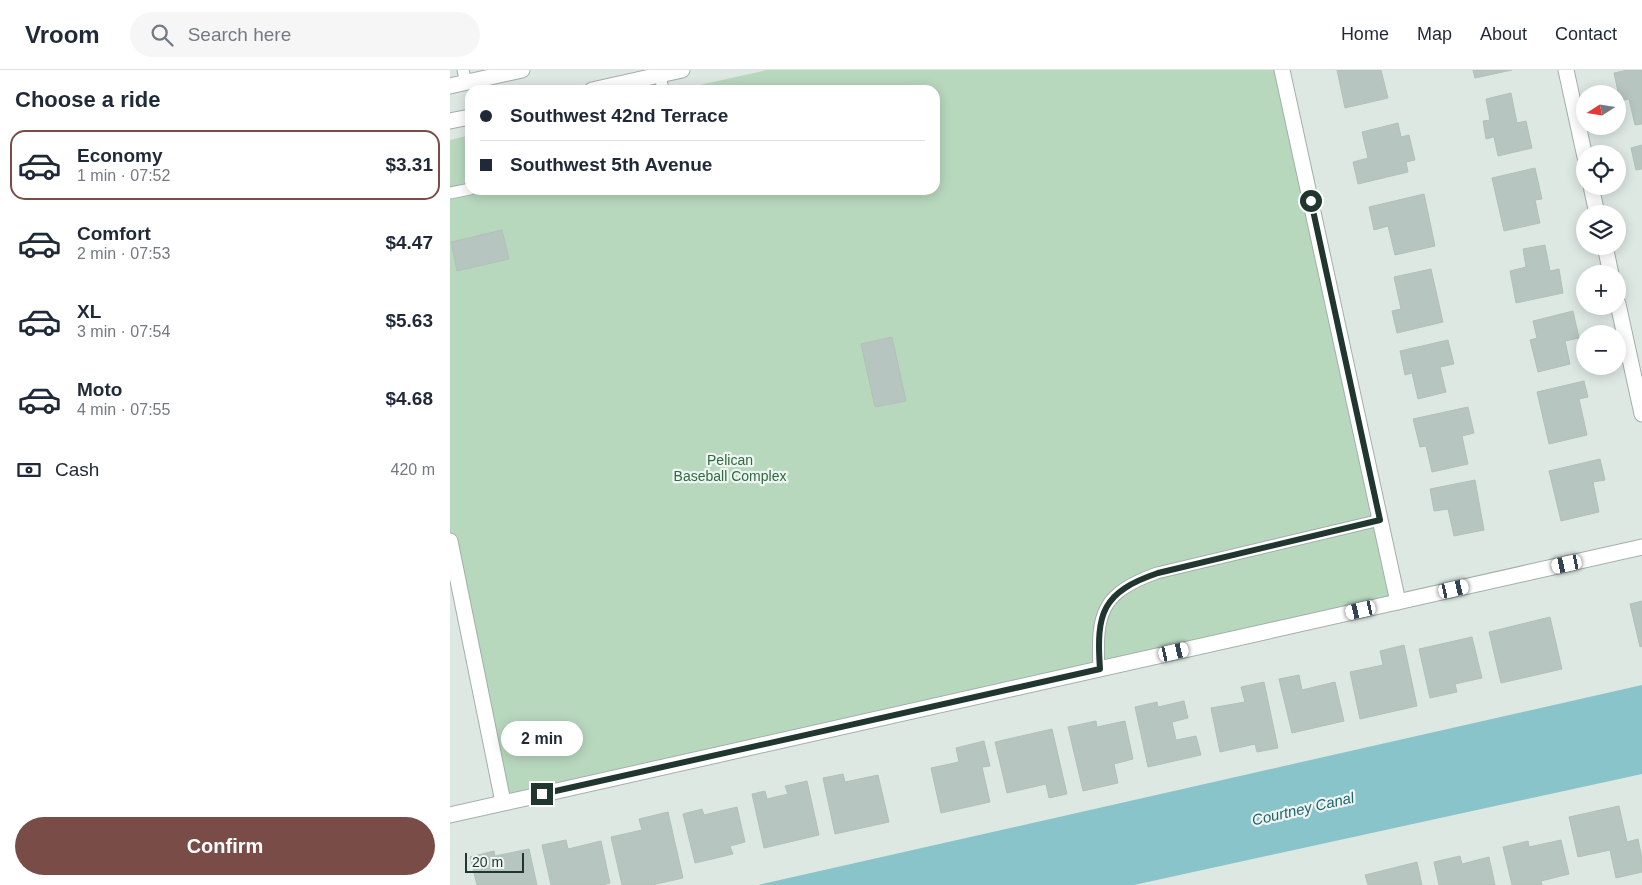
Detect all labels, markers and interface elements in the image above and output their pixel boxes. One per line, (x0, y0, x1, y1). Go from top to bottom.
search box (130, 12, 480, 57)
text: Vroom (25, 21, 100, 48)
icon: search (148, 21, 176, 49)
text: Search here (188, 24, 291, 45)
text: Home (1341, 24, 1389, 44)
text: Map (1417, 24, 1452, 44)
text: About (1480, 24, 1527, 44)
text: Contact (1555, 24, 1617, 44)
north arrow (1576, 85, 1626, 135)
map controls (1576, 85, 1626, 375)
text: Choose a ride (15, 87, 160, 112)
text: Southwest 42nd Terrace (510, 105, 728, 126)
icon: car (17, 143, 62, 188)
text: Economy (77, 145, 163, 166)
button: locate (1576, 145, 1626, 195)
text: $3.31 (385, 154, 433, 175)
text: Southwest 5th Avenue (510, 154, 712, 175)
text: 1 min · 07:52 (77, 167, 170, 184)
route start (1300, 190, 1322, 212)
button: layers (1576, 205, 1626, 255)
icon: car (17, 221, 62, 266)
text: Comfort (77, 223, 151, 244)
text: $4.47 (385, 232, 433, 253)
text: 2 min · 07:53 (77, 245, 170, 262)
button: + (1576, 265, 1626, 315)
icon: car (17, 299, 62, 344)
text: XL (77, 301, 101, 322)
text: $5.63 (385, 310, 433, 331)
text: 3 min · 07:54 (77, 323, 170, 340)
button: − (1576, 325, 1626, 375)
icon: car (17, 377, 62, 422)
text: Moto (77, 379, 122, 400)
text: $4.68 (385, 388, 433, 409)
text: 4 min · 07:55 (77, 401, 170, 418)
park label: Pelican Baseball Complex (674, 452, 786, 484)
icon: cash (15, 456, 43, 484)
text: Cash (55, 459, 99, 480)
text: 420 m (391, 461, 435, 478)
car (1550, 554, 1583, 574)
car (1437, 578, 1470, 600)
car (1344, 599, 1377, 621)
car (1157, 641, 1190, 663)
callout: 2 min (501, 722, 583, 756)
text: 2 min (521, 730, 563, 747)
route end (531, 783, 553, 805)
water label: Courtney Canal (1250, 788, 1356, 829)
button: Confirm (15, 817, 435, 875)
scale bar (465, 850, 524, 873)
text: 20 m (472, 854, 503, 870)

